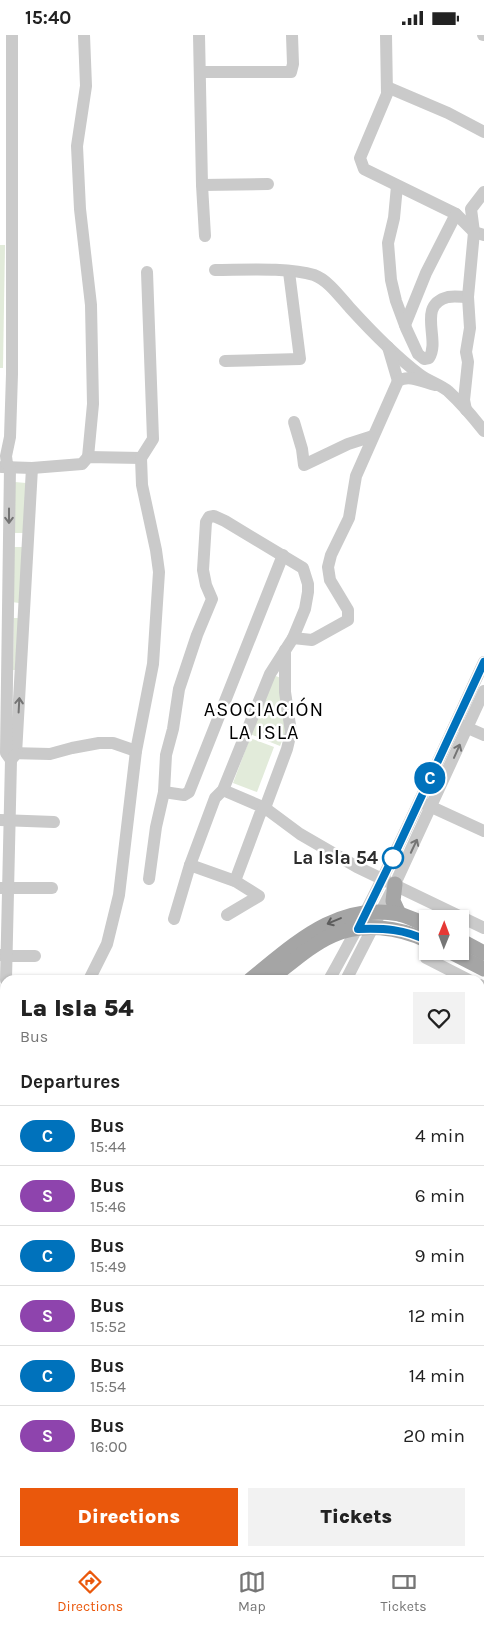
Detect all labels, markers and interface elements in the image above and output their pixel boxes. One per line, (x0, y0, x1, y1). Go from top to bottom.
text: 15:40 (25, 7, 71, 29)
one-way arrow (4, 508, 14, 524)
one-way arrow (14, 697, 24, 714)
district label: ASOCIACIÓN LA ISLA (204, 697, 324, 744)
one-way arrow (452, 744, 462, 759)
line badge: C (414, 762, 446, 794)
text: C (424, 767, 436, 789)
one-way arrow (409, 838, 419, 853)
place label: La Isla 54 (293, 847, 379, 869)
marker: La Isla 54 (382, 847, 404, 869)
north arrow (419, 910, 469, 960)
map controls (419, 910, 469, 960)
one-way arrow (327, 917, 342, 927)
button: heart (413, 992, 465, 1044)
text: La Isla 54 (20, 994, 133, 1022)
text: Bus (20, 1027, 48, 1046)
text: Departures (20, 1071, 120, 1093)
text: Bus (90, 1115, 124, 1137)
text: C (42, 1125, 53, 1147)
text: 4 min (415, 1125, 465, 1147)
text: 15:44 (90, 1137, 126, 1156)
text: Bus (90, 1175, 124, 1197)
text: S (42, 1185, 53, 1207)
text: 6 min (415, 1185, 465, 1207)
text: 15:46 (90, 1197, 126, 1216)
text: Bus (90, 1235, 124, 1257)
text: C (42, 1245, 53, 1267)
text: 9 min (415, 1245, 465, 1267)
text: 15:49 (90, 1257, 126, 1276)
text: Bus (90, 1295, 124, 1317)
text: S (42, 1305, 53, 1327)
text: 12 min (408, 1305, 465, 1327)
text: 15:52 (90, 1317, 126, 1336)
text: Bus (90, 1355, 124, 1377)
text: C (42, 1365, 53, 1387)
text: 14 min (409, 1365, 465, 1387)
text: 15:54 (90, 1377, 126, 1396)
text: Bus (90, 1415, 124, 1437)
text: S (42, 1425, 53, 1447)
text: 20 min (403, 1425, 465, 1447)
text: 16:00 (90, 1437, 127, 1456)
button: Directions (20, 1488, 238, 1546)
button: Tickets (248, 1488, 465, 1546)
tab: Directions (57, 1568, 123, 1615)
tab: Map (238, 1568, 266, 1615)
tab: Tickets (381, 1568, 427, 1615)

